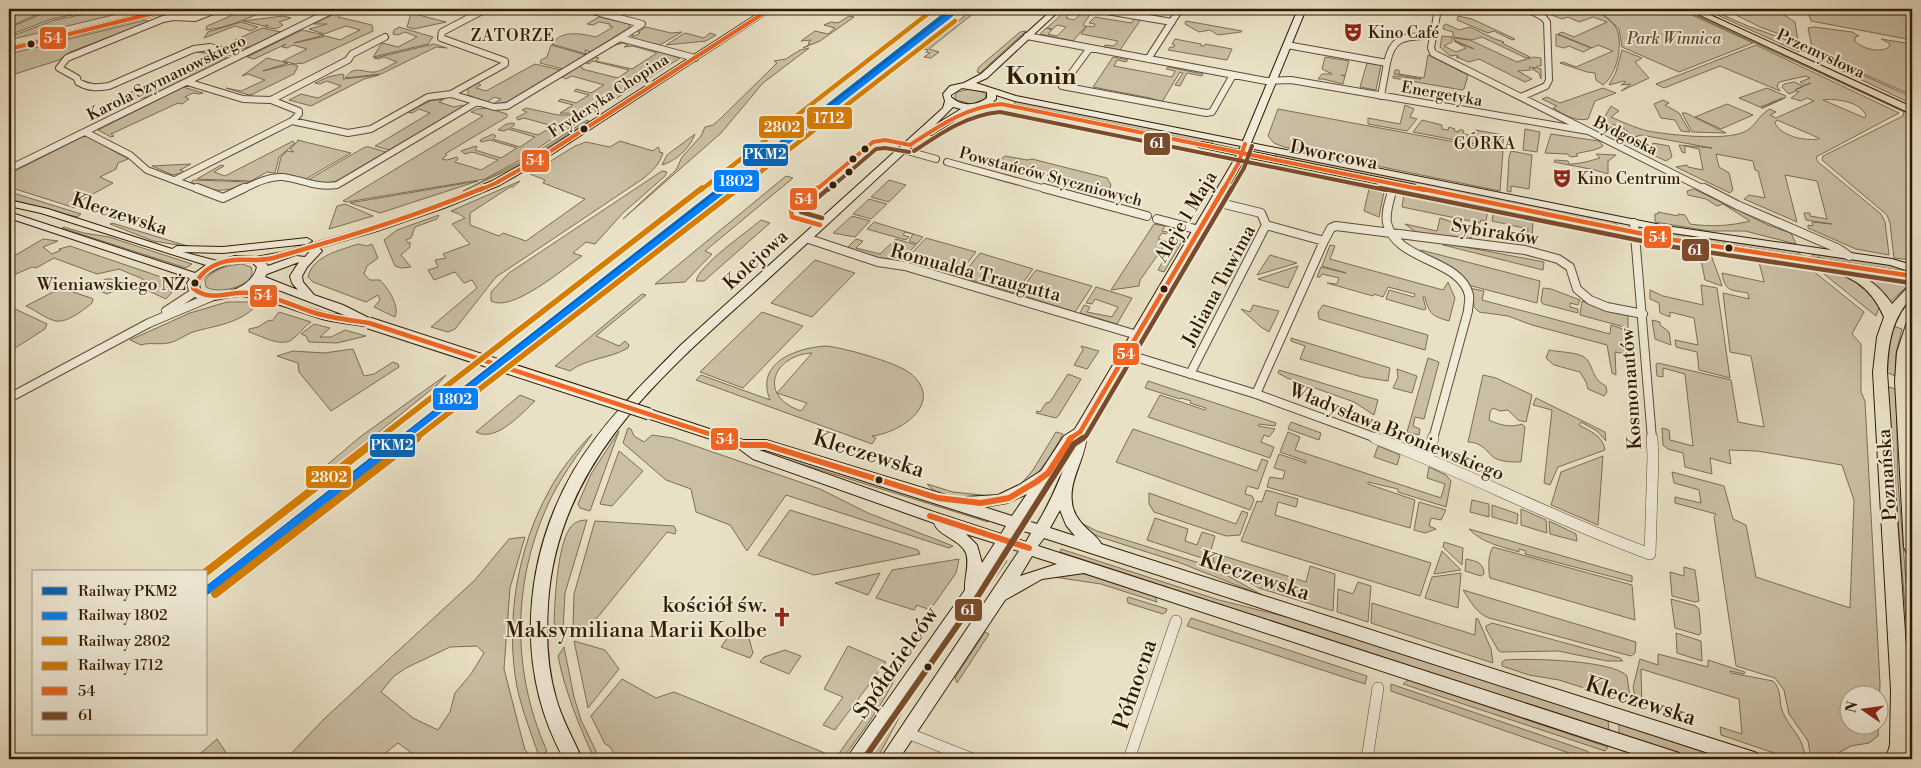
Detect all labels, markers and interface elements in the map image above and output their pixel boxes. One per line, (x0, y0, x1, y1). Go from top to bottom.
theatre icon: Kino Café (1342, 21, 1364, 43)
place label: Kino Café (1368, 23, 1439, 43)
street label: Przemysłowa (1773, 25, 1869, 83)
line badge: 54 (39, 26, 67, 50)
district label: ZATORZE (471, 26, 555, 46)
park label: Park Winnica (1626, 29, 1721, 49)
text: 54 (44, 30, 62, 48)
street label: Karola Szymanowskiego (84, 31, 249, 125)
unlabelled marker (26, 39, 36, 49)
street label: Fryderyka Chopina (545, 49, 673, 142)
district label: Konin (1006, 62, 1076, 92)
street label: Energetyka (1400, 77, 1485, 111)
line badge: 1712 (806, 106, 853, 130)
text: 1712 (814, 110, 844, 128)
street label: Bydgoska (1589, 111, 1662, 160)
line badge: 2802 (758, 115, 805, 139)
text: 2802 (764, 119, 800, 137)
unlabelled marker (579, 124, 589, 134)
line badge: 61 (1143, 132, 1171, 156)
district label: GÓRKA (1454, 132, 1516, 154)
text: 61 (1149, 135, 1165, 153)
street label: Dworcowa (1288, 135, 1380, 175)
line badge: PKM2 (742, 143, 789, 167)
street label: Powstańców Styczniowych (957, 143, 1145, 211)
unlabelled marker (860, 144, 870, 154)
text: PKM2 (744, 146, 787, 164)
line badge: 54 (521, 149, 550, 173)
text: 54 (526, 152, 544, 170)
unlabelled marker (848, 154, 858, 164)
street label: Aleje 1 Maja (1149, 166, 1223, 267)
unlabelled marker (844, 167, 854, 177)
theatre icon: Kino Centrum (1551, 167, 1573, 189)
line badge: 1802 (713, 169, 760, 193)
place label: Kino Centrum (1577, 169, 1681, 189)
text: 1802 (719, 173, 753, 191)
unlabelled marker (828, 180, 838, 190)
street label: Kleczewska (69, 187, 171, 241)
line badge: 54 (789, 187, 818, 211)
text: 54 (795, 191, 813, 209)
street label: Sybiraków (1450, 213, 1541, 251)
street label: Juliana Tuwima (1176, 221, 1261, 351)
street label: Kolejowa (718, 224, 793, 295)
line badge: 54 (1643, 225, 1672, 249)
text: 54 (1649, 229, 1667, 247)
line badge: 61 (1681, 238, 1710, 262)
street label: Romualda Traugutta (888, 239, 1064, 307)
text: 61 (1687, 242, 1703, 260)
unlabelled marker (1724, 243, 1734, 253)
place label: Wieniawskiego NŻ (36, 273, 186, 296)
marker: Wieniawskiego NŻ (190, 278, 200, 288)
line badge: 54 (249, 284, 278, 308)
unlabelled marker (1159, 284, 1169, 294)
text: 54 (254, 287, 272, 305)
street label: Kosmonautów (1615, 326, 1647, 450)
line badge: 54 (1112, 342, 1140, 366)
text: 54 (1117, 346, 1135, 364)
street label: Władysława Broniewskiego (1285, 377, 1508, 486)
line badge: 1802 (432, 387, 479, 411)
text: 1802 (438, 391, 472, 409)
street label: Kleczewska (810, 425, 928, 484)
line badge: 54 (710, 427, 739, 451)
street label: Poznańska (1872, 428, 1902, 522)
text: 54 (716, 431, 734, 449)
line badge: PKM2 (369, 433, 416, 458)
text: PKM2 (371, 437, 414, 455)
line badge: 2802 (305, 465, 352, 489)
text: 2802 (311, 469, 347, 487)
unlabelled marker (874, 475, 884, 485)
street label: Kleczewska (1196, 546, 1314, 607)
legend (32, 570, 208, 736)
text: Railway PKM2 (78, 582, 177, 601)
place label: kościół św. Maksymiliana Marii Kolbe (505, 592, 767, 644)
line badge: 61 (954, 598, 983, 622)
street label: Spółdzielców (848, 601, 945, 724)
text: 61 (960, 602, 976, 620)
text: Railway 1802 (78, 606, 168, 625)
church icon: kościół św. Maksymiliana Marii Kolbe (771, 606, 793, 628)
text: Railway 2802 (78, 632, 170, 651)
street label: Północna (1107, 635, 1164, 733)
text: Railway 1712 (78, 656, 163, 675)
unlabelled marker (923, 662, 933, 672)
street label: Kleczewska (1582, 671, 1700, 732)
text: 54 (78, 682, 96, 701)
north arrow (1838, 686, 1888, 736)
text: N (1842, 700, 1862, 715)
text: 61 (78, 706, 94, 725)

